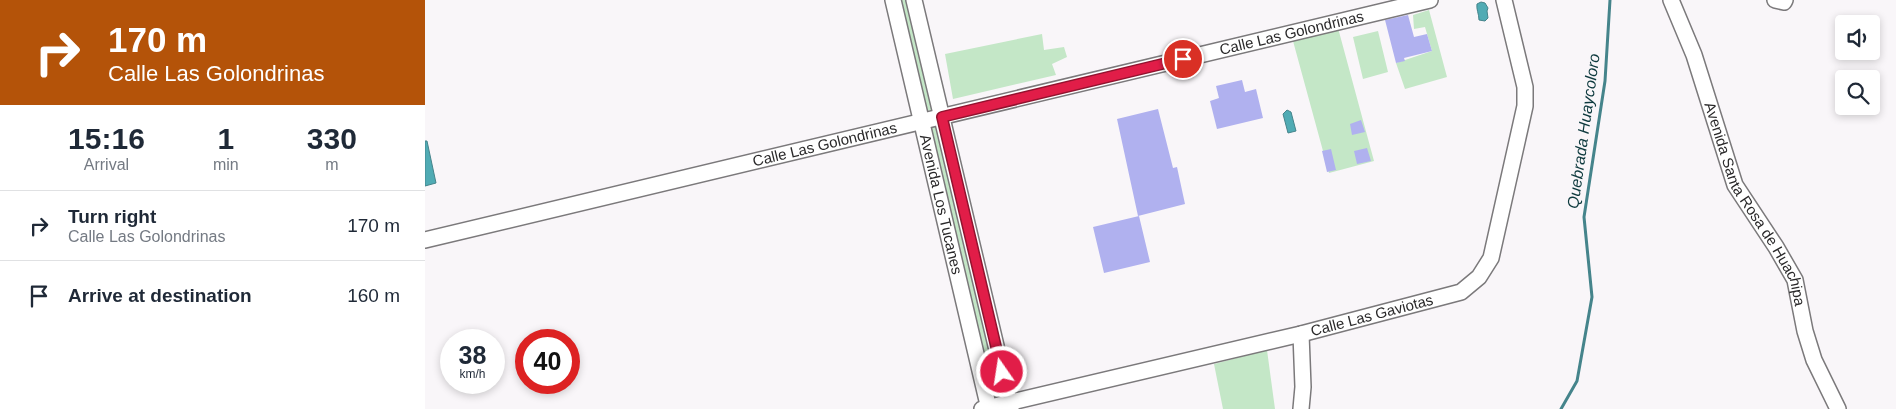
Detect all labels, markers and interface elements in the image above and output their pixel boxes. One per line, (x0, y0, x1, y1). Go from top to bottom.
street label: Calle Las Golondrinas (1218, 7, 1365, 58)
map controls (1835, 15, 1880, 115)
button: sound (1835, 15, 1880, 60)
icon: right (25, 20, 90, 85)
text: 170 m (108, 20, 207, 59)
pin (1162, 38, 1204, 80)
icon: arrive (1169, 45, 1197, 73)
water label: Quebrada Huaycoloro (1564, 52, 1603, 210)
text: Calle Las Golondrinas (108, 61, 324, 86)
button: search (1835, 70, 1880, 115)
street label: Avenida Santa Rosa de Huachipa (1701, 100, 1809, 308)
street label: Calle Las Golondrinas (751, 119, 898, 169)
text: 15:16 (68, 122, 145, 155)
text: 1 (217, 122, 234, 155)
text: 330 (307, 122, 357, 155)
street label: Avenida Los Tucanes (917, 133, 966, 276)
text: Arrival (84, 156, 129, 173)
text: min (213, 156, 239, 173)
text: m (325, 156, 338, 173)
text: Turn right (68, 206, 156, 227)
icon: right (25, 212, 53, 240)
text: 170 m (347, 215, 400, 236)
text: Calle Las Golondrinas (68, 228, 225, 245)
icon: arrive (25, 282, 53, 310)
text: Arrive at destination (68, 285, 252, 306)
text: 160 m (347, 285, 400, 306)
street label: Calle Las Gaviotas (1309, 291, 1435, 339)
speed limit sign: 40 (515, 329, 580, 394)
text: 38 (459, 341, 486, 369)
position arrow (975, 345, 1027, 397)
text: km/h (459, 367, 486, 381)

